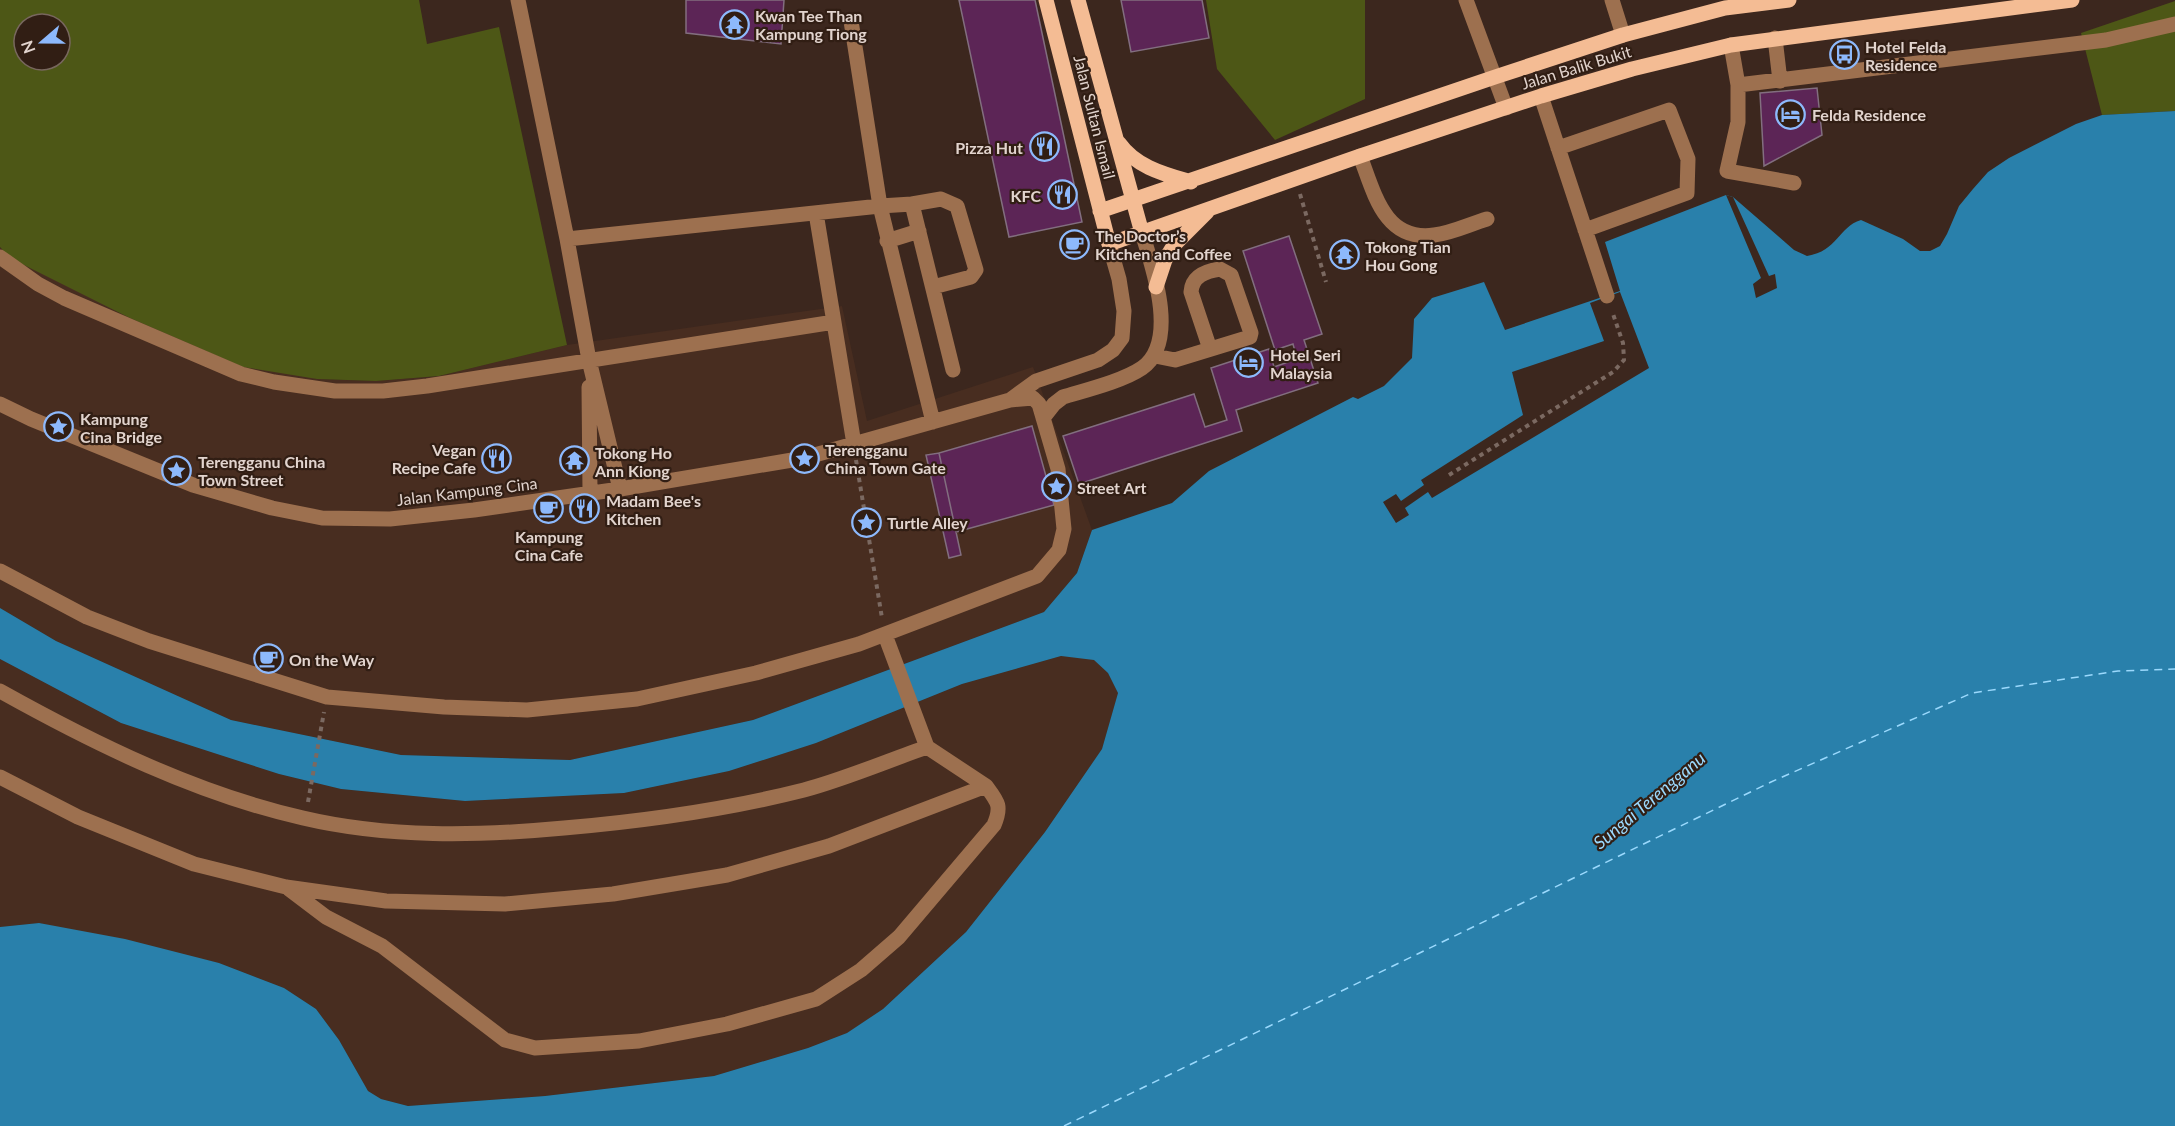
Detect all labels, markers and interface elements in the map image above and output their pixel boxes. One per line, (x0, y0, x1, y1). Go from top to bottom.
place label: Kwan Tee Than Kampung Tiong (755, 6, 867, 43)
temple icon: Kwan Tee Than Kampung Tiong (718, 8, 750, 40)
north arrow (12, 12, 72, 72)
place label: Hotel Felda Residence (1865, 37, 1946, 74)
text: N (16, 38, 38, 56)
bus stop icon: Hotel Felda Residence (1828, 39, 1860, 71)
street label: Jalan Balik Bukit (1519, 41, 1634, 93)
street label: Jalan Sultan Ismail (1070, 53, 1120, 181)
hotel icon: Felda Residence (1775, 98, 1807, 130)
place label: Felda Residence (1812, 105, 1927, 124)
restaurant icon: Pizza Hut (1028, 131, 1060, 163)
place label: Pizza Hut (955, 138, 1023, 157)
restaurant icon: KFC (1046, 179, 1078, 211)
place label: KFC (1010, 186, 1041, 205)
place label: The Doctor’s Kitchen and Coffee (1095, 226, 1232, 263)
cafe icon: The Doctor’s Kitchen and Coffee (1058, 228, 1090, 260)
place label: Tokong Tian Hou Gong (1365, 237, 1451, 274)
temple icon: Tokong Tian Hou Gong (1328, 239, 1360, 271)
place label: Hotel Seri Malaysia (1270, 345, 1341, 382)
hotel icon: Hotel Seri Malaysia (1233, 347, 1265, 379)
place label: Kampung Cina Bridge (80, 409, 162, 446)
place icon: Kampung Cina Bridge (43, 411, 75, 443)
place label: Vegan Recipe Cafe (392, 440, 476, 477)
place label: Terengganu China Town Gate (825, 440, 946, 477)
restaurant icon: Vegan Recipe Cafe (481, 442, 513, 474)
place icon: Terengganu China Town Gate (788, 442, 820, 474)
place label: Tokong Ho Ann Kiong (594, 443, 672, 480)
temple icon: Tokong Ho Ann Kiong (558, 445, 590, 477)
place label: Terengganu China Town Street (198, 452, 325, 489)
place icon: Terengganu China Town Street (161, 454, 193, 486)
place icon: Street Art (1040, 471, 1072, 503)
street label: Jalan Kampung Cina (396, 473, 538, 509)
place label: Street Art (1077, 478, 1146, 497)
place label: Madam Bee's Kitchen (606, 491, 701, 528)
cafe icon: Kampung Cina Cafe (533, 492, 565, 524)
restaurant icon: Madam Bee's Kitchen (569, 493, 601, 525)
place icon: Turtle Alley (850, 506, 882, 538)
place label: Turtle Alley (887, 513, 968, 532)
place label: Kampung Cina Cafe (515, 527, 584, 564)
cafe icon: On the Way (252, 643, 284, 675)
place label: On the Way (289, 650, 375, 669)
water label: Sungai Terengganu (1589, 747, 1709, 853)

